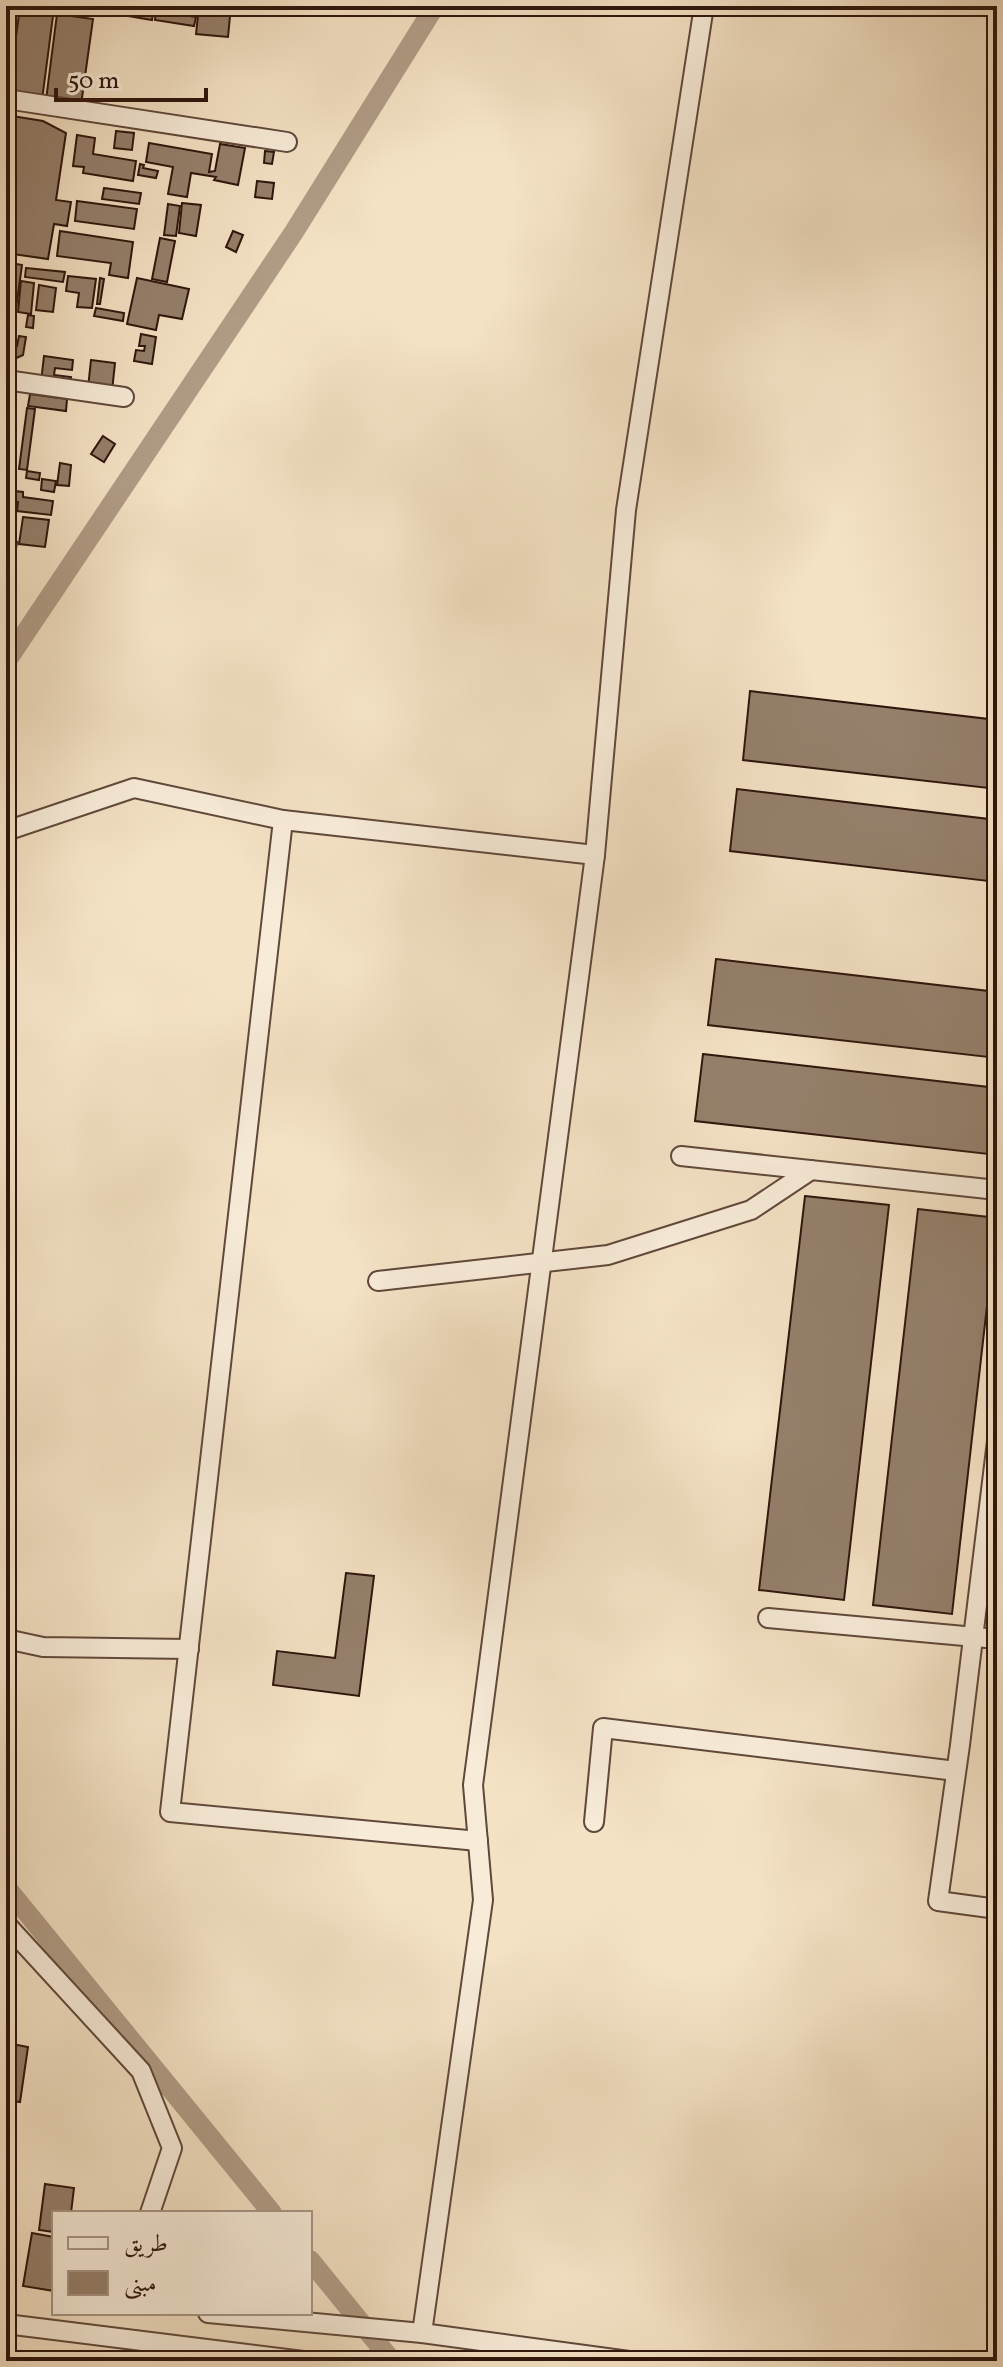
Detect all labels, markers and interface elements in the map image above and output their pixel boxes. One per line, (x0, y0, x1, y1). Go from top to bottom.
scale bar (56, 52, 206, 102)
text: 50 m (68, 65, 120, 99)
legend (52, 2211, 312, 2315)
text: طريق (124, 2228, 168, 2262)
text: مبنى (124, 2268, 157, 2302)

